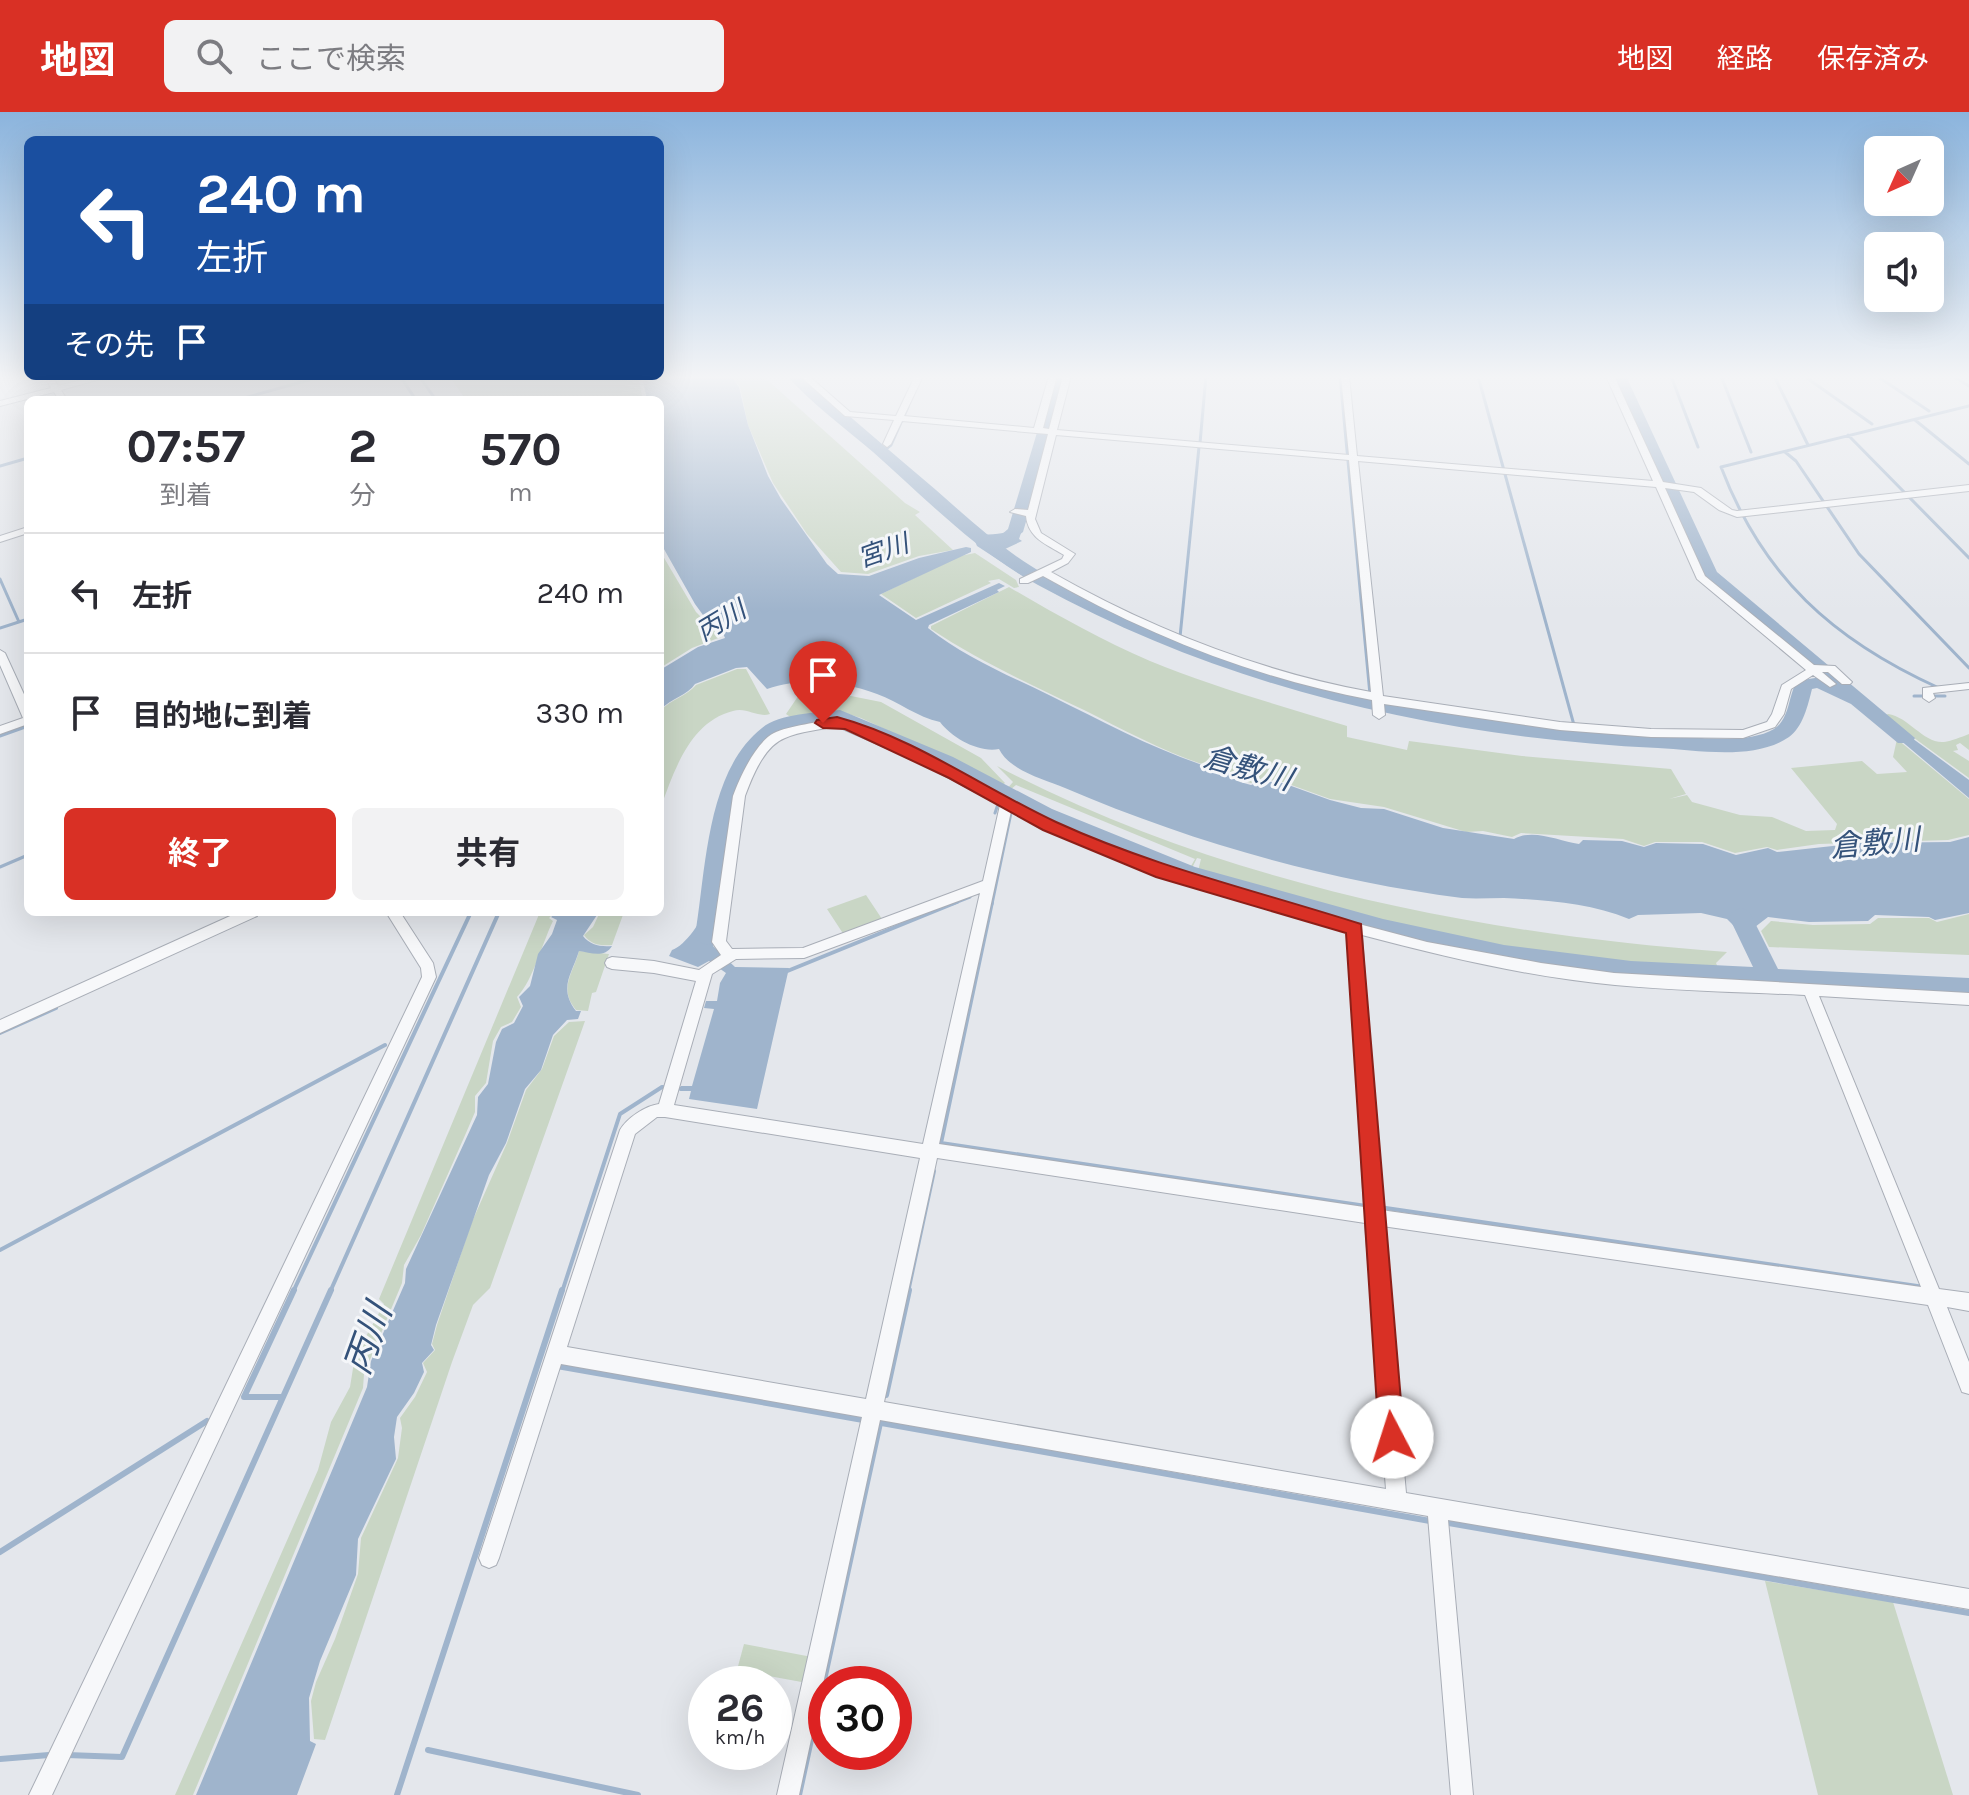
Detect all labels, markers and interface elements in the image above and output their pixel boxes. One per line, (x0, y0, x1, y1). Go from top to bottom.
search box (164, 20, 724, 92)
icon: search (192, 34, 236, 78)
text: 地図 (40, 38, 116, 83)
text: ここで検索 (256, 41, 406, 77)
text: 地図 (1617, 42, 1673, 75)
text: 経路 (1717, 42, 1773, 75)
text: 保存済み (1817, 42, 1929, 75)
north arrow (1864, 136, 1944, 216)
map controls (1864, 136, 1944, 312)
text: 240 m (196, 161, 366, 226)
icon: left (64, 168, 168, 272)
button: sound (1864, 232, 1944, 312)
text: 左折 (196, 237, 268, 279)
icon: arrive (170, 320, 214, 364)
text: その先 (64, 327, 154, 363)
text: 07:57 (126, 418, 245, 474)
text: 2 (348, 418, 377, 474)
text: 570 (479, 421, 562, 477)
text: m (508, 477, 533, 508)
text: 到着 (160, 480, 212, 511)
text: 分 (349, 480, 375, 511)
water label: 宮川 (853, 527, 915, 574)
icon: left (64, 571, 108, 615)
text: 240 m (537, 575, 624, 611)
text: 左折 (132, 578, 192, 614)
water label: 丙川 (691, 593, 754, 648)
pin (789, 641, 857, 723)
icon: arrive (801, 653, 845, 697)
icon: arrive (64, 691, 108, 735)
text: 330 m (536, 695, 624, 731)
text: 目的地に到着 (132, 698, 312, 734)
water label: 倉敷川 (1200, 738, 1299, 799)
button: 終了 (64, 808, 336, 900)
button: 共有 (352, 808, 624, 900)
water label: 倉敷川 (1829, 821, 1924, 865)
water label: 丙川 (336, 1294, 401, 1380)
position arrow (1350, 1395, 1434, 1479)
speed limit sign: 30 (808, 1666, 912, 1770)
text: 26 (716, 1684, 764, 1731)
text: km/h (715, 1726, 765, 1749)

